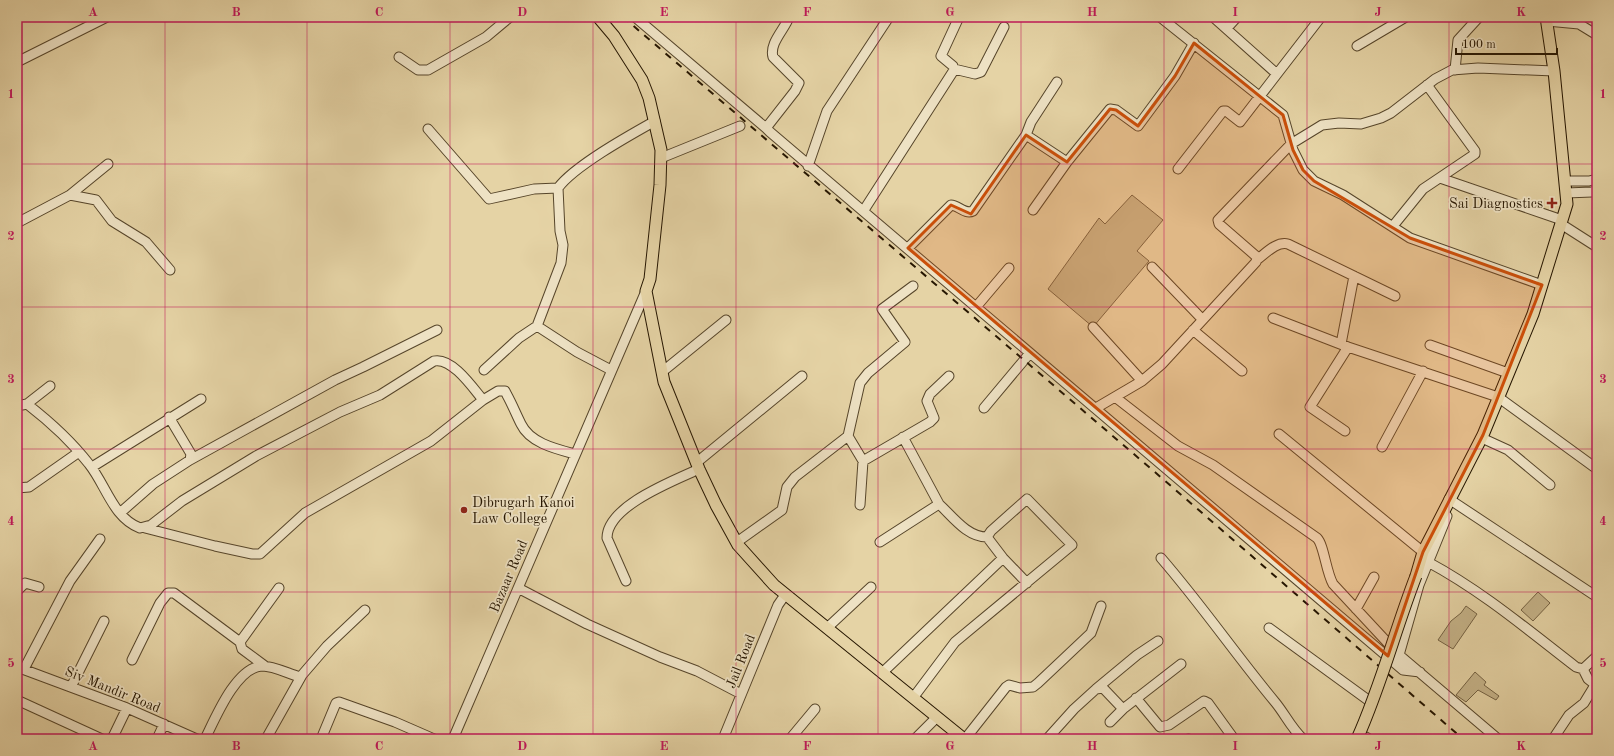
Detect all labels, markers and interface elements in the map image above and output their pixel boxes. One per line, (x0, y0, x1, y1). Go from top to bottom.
text: A (88, 6, 98, 19)
text: B (231, 6, 241, 19)
text: C (375, 6, 383, 19)
text: D (517, 6, 527, 19)
text: E (660, 6, 669, 19)
text: F (803, 6, 812, 19)
text: G (945, 6, 955, 19)
text: H (1087, 6, 1098, 19)
text: I (1232, 6, 1238, 19)
text: J (1374, 6, 1382, 19)
text: K (1516, 6, 1526, 19)
scale bar (1456, 30, 1557, 56)
text: 100 m (1462, 39, 1496, 51)
text: 1 (7, 88, 15, 101)
text: 1 (1599, 88, 1607, 101)
place label: Sai Diagnostics (1449, 197, 1543, 211)
marker: Sai Diagnostics (1546, 197, 1558, 209)
text: 2 (7, 230, 15, 243)
text: 2 (1599, 230, 1607, 243)
text: 3 (7, 373, 15, 386)
text: 3 (1599, 373, 1607, 386)
place label: Dibrugarh Kanoi Law College (472, 496, 575, 526)
marker: Dibrugarh Kanoi Law College (459, 505, 469, 515)
text: 4 (7, 515, 15, 528)
text: 4 (1599, 515, 1607, 528)
street label: Bazaar Road (487, 538, 530, 615)
street label: Jail Road (724, 632, 758, 690)
text: 5 (7, 657, 15, 670)
text: 5 (1599, 657, 1607, 670)
street label: Siv Mandir Road (63, 664, 163, 716)
text: A (88, 740, 98, 753)
text: B (231, 740, 241, 753)
text: C (375, 740, 383, 753)
text: D (517, 740, 527, 753)
text: E (660, 740, 669, 753)
text: F (803, 740, 812, 753)
text: G (945, 740, 955, 753)
text: H (1087, 740, 1098, 753)
text: I (1232, 740, 1238, 753)
text: J (1374, 740, 1382, 753)
text: K (1516, 740, 1526, 753)

